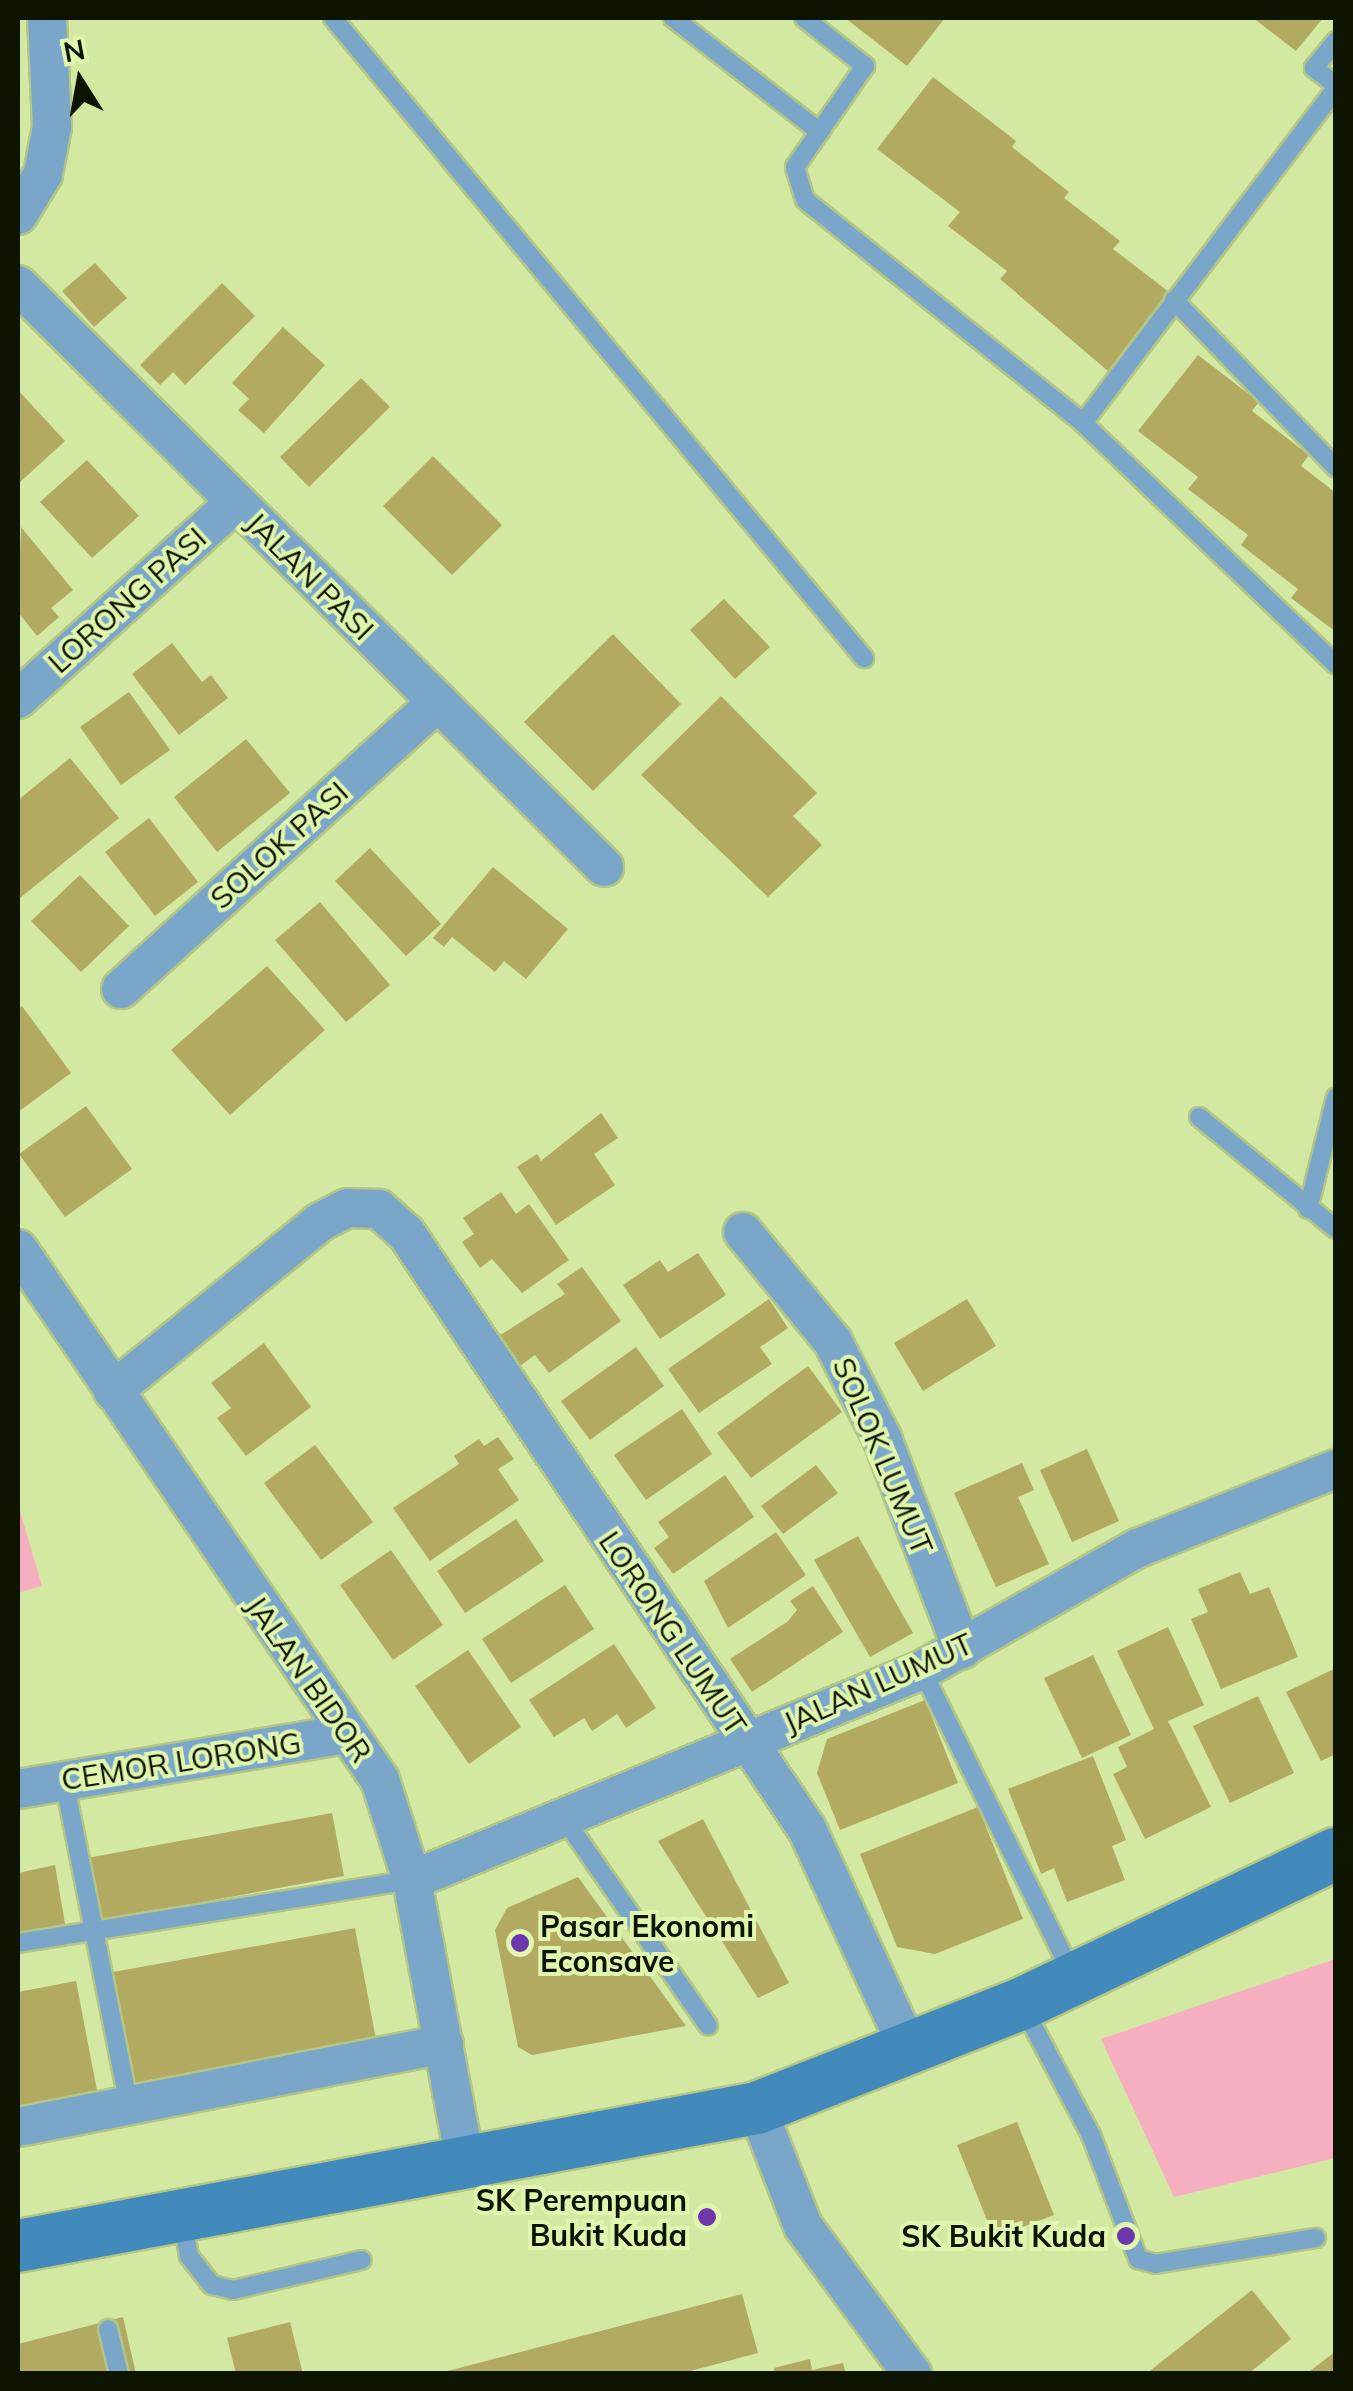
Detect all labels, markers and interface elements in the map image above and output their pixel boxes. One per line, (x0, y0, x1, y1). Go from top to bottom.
north arrow (30, 30, 130, 130)
text: N (60, 31, 88, 69)
street label: JALAN PASI (239, 505, 381, 647)
street label: LORONG PASI (41, 520, 213, 680)
street label: SOLOK PASI (203, 774, 355, 916)
street label: SOLOK LUMUT (825, 1352, 941, 1560)
street label: LORONG LUMUT (592, 1524, 754, 1742)
street label: JALAN BIDOR (238, 1589, 380, 1769)
street label: JALAN LUMUT (778, 1625, 978, 1741)
street label: CEMOR LORONG (59, 1724, 303, 1798)
place label: Pasar Ekonomi Econsave (540, 1908, 754, 1978)
marker: Pasar Ekonomi Econsave (509, 1932, 531, 1954)
place label: SK Perempuan Bukit Kuda (476, 2182, 687, 2252)
marker: SK Perempuan Bukit Kuda (696, 2206, 718, 2228)
place label: SK Bukit Kuda (901, 2218, 1106, 2254)
marker: SK Bukit Kuda (1115, 2225, 1137, 2247)

